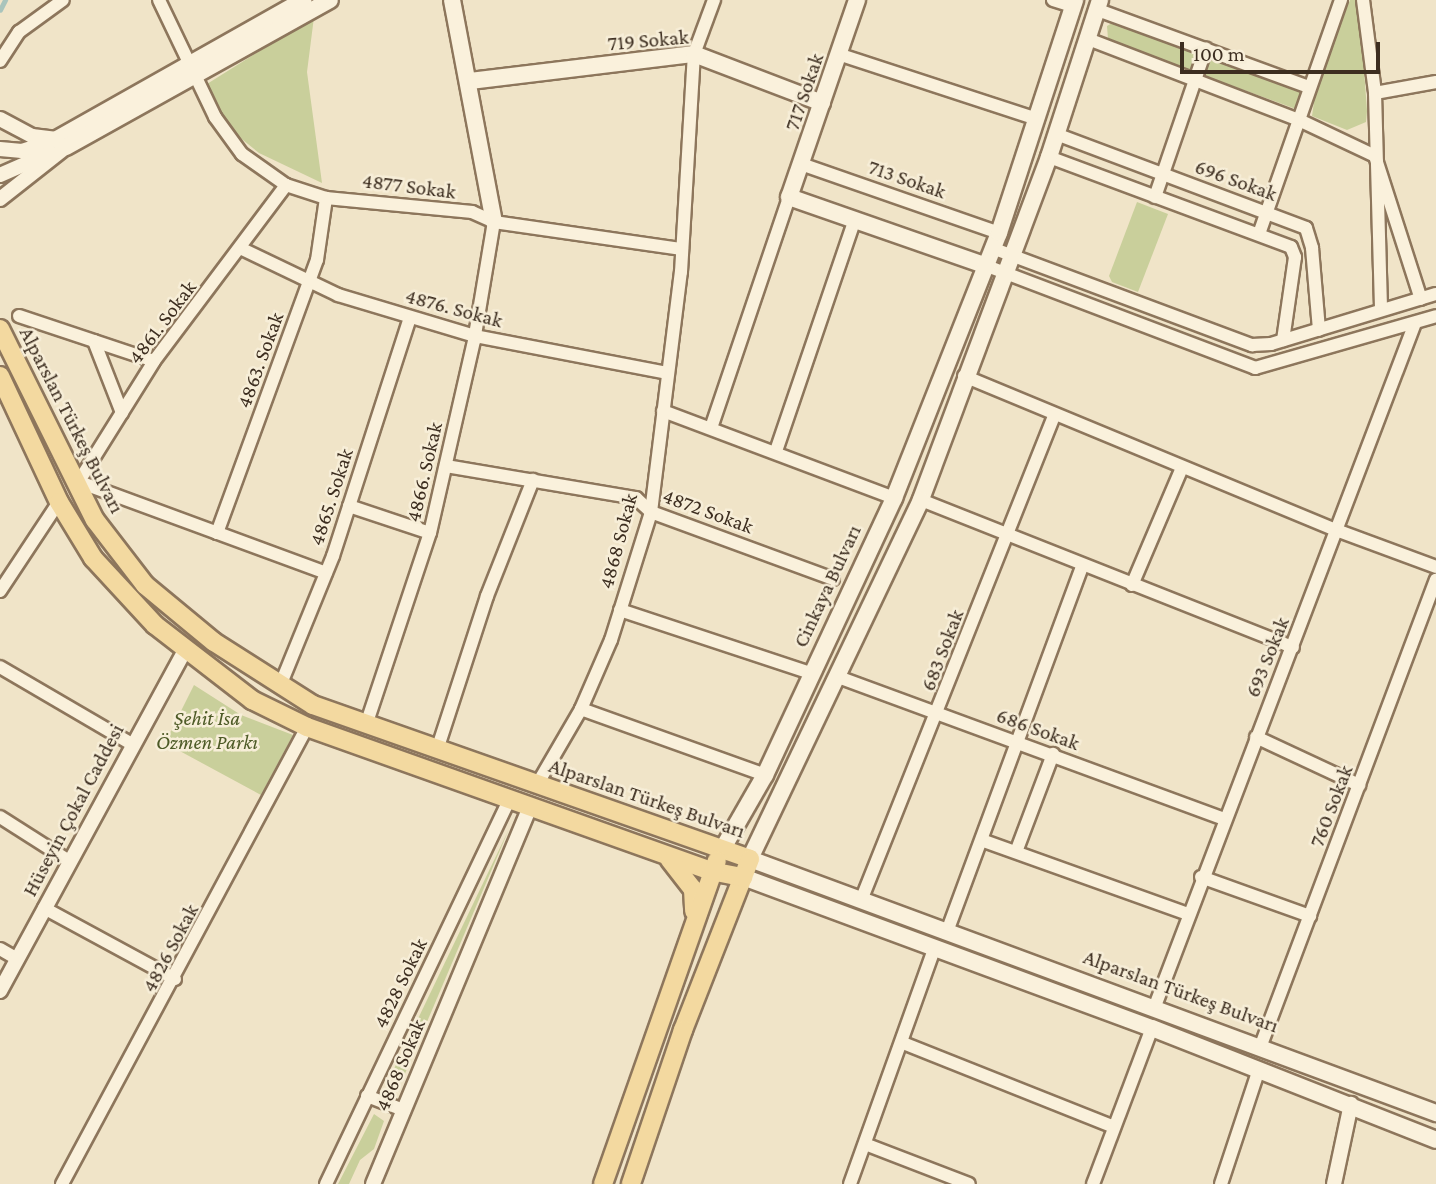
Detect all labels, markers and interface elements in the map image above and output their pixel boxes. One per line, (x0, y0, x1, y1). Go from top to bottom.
street label: 719 Sokak (606, 24, 690, 56)
scale bar (1184, 28, 1384, 72)
text: 100 m (1193, 42, 1245, 66)
street label: 717 Sokak (779, 50, 829, 134)
street label: 713 Sokak (865, 154, 949, 204)
street label: 696 Sokak (1192, 154, 1280, 206)
street label: 4877 Sokak (361, 168, 457, 204)
street label: 4861. Sokak (122, 275, 202, 369)
street label: 4876. Sokak (403, 283, 505, 333)
street label: 4863. Sokak (231, 309, 289, 411)
street label: Alparslan Türkeş Bulvarı (14, 323, 130, 517)
street label: 4866. Sokak (400, 420, 448, 524)
street label: 4865. Sokak (303, 445, 359, 549)
street label: 4872 Sokak (659, 483, 757, 539)
street label: 4868 Sokak (593, 490, 643, 592)
street label: Cinkaya Bulvarı (788, 521, 866, 651)
street label: 683 Sokak (915, 606, 969, 694)
street label: 693 Sokak (1240, 613, 1294, 701)
street label: 686 Sokak (993, 702, 1083, 756)
park label: Şehit İsa Özmen Parkı (156, 705, 258, 755)
street label: Hüseyin Çokal Caddesi (17, 719, 129, 901)
street label: Alparslan Türkeş Bulvarı (546, 753, 748, 843)
street label: 760 Sokak (1304, 761, 1358, 851)
street label: 4826 Sokak (136, 900, 204, 996)
street label: 4828 Sokak (367, 934, 433, 1032)
street label: Alparslan Türkeş Bulvarı (1080, 944, 1282, 1038)
street label: 4868 Sokak (369, 1015, 431, 1115)

